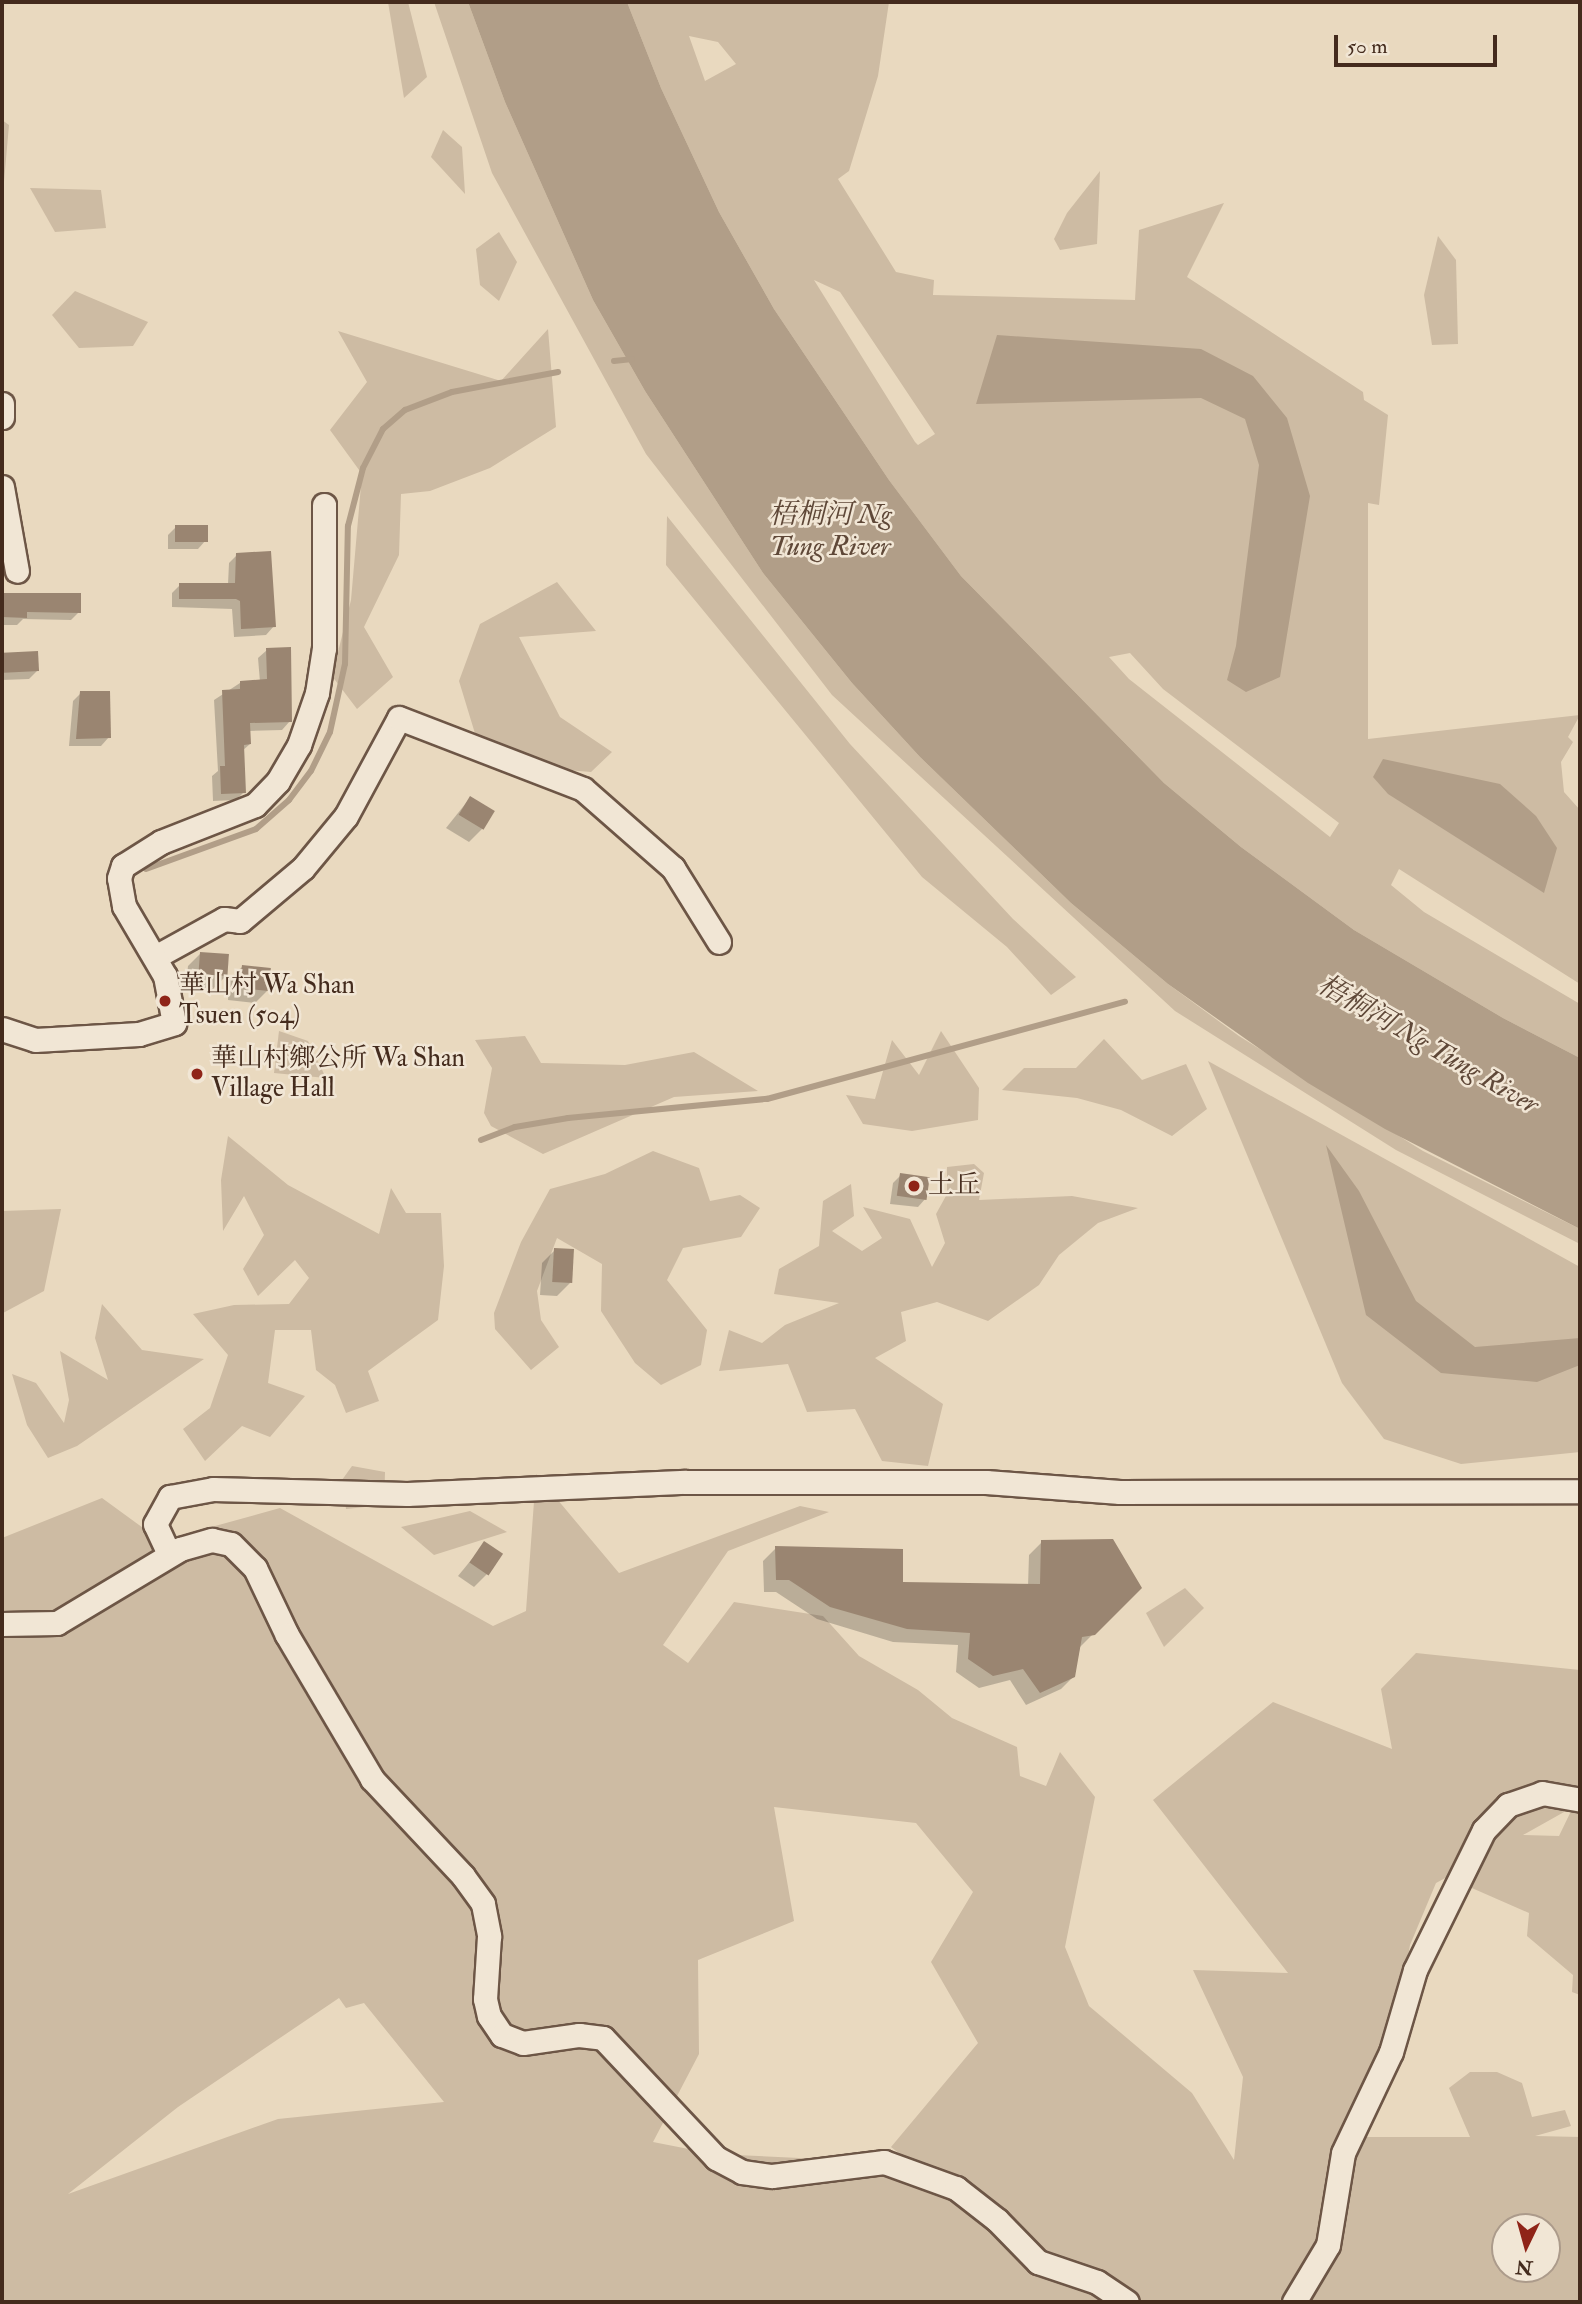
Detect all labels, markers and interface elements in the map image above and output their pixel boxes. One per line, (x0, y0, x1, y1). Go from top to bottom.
scale bar (1337, 21, 1500, 65)
text: 50 m (1347, 33, 1388, 60)
water label: 梧桐河 Ng Tung River (768, 498, 892, 564)
water label: 梧桐河 Ng Tung River (1311, 968, 1545, 1122)
place label: 華山村 Wa Shan Tsuen (504) (179, 970, 355, 1032)
marker: 華山村 Wa Shan Tsuen (504) (157, 993, 173, 1009)
place label: 華山村鄉公所 Wa Shan Village Hall (211, 1043, 465, 1104)
marker: 華山村鄉公所 Wa Shan Village Hall (189, 1066, 205, 1082)
place label: 土丘 (928, 1170, 980, 1202)
marker: 土丘 (906, 1178, 922, 1194)
north arrow (1491, 2213, 1561, 2283)
text: N (1515, 2254, 1534, 2280)

